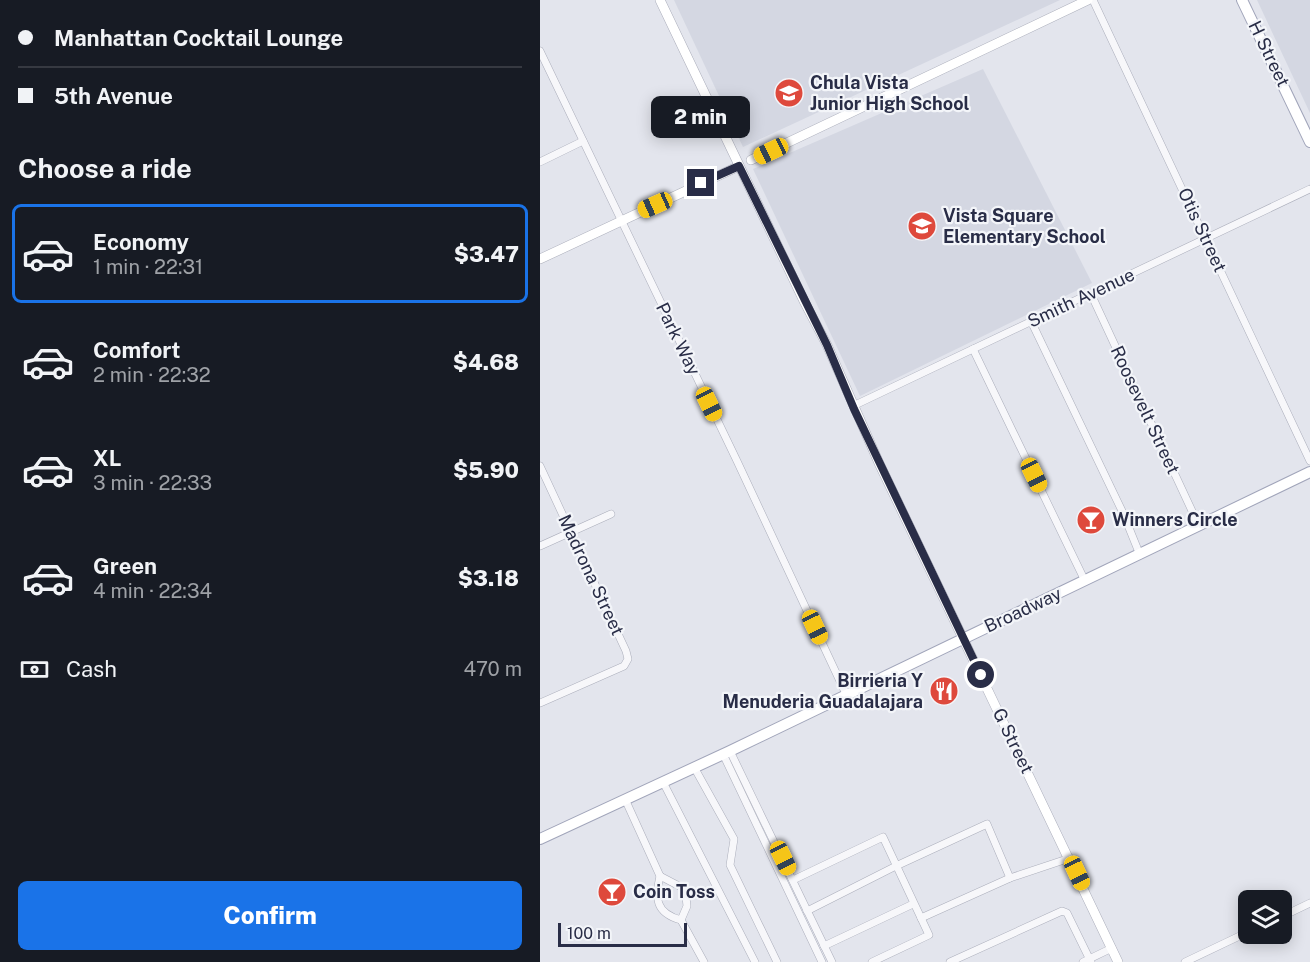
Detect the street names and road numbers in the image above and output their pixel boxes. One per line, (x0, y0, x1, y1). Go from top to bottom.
street label: H Street (1245, 17, 1294, 90)
street label: Otis Street (1174, 184, 1231, 275)
street label: Smith Avenue (1024, 264, 1138, 332)
street label: Park Way (652, 299, 705, 379)
street label: Roosevelt Street (1107, 342, 1184, 477)
street label: Madrona Street (554, 511, 629, 639)
street label: Broadway (981, 582, 1065, 637)
street label: G Street (989, 705, 1038, 777)

